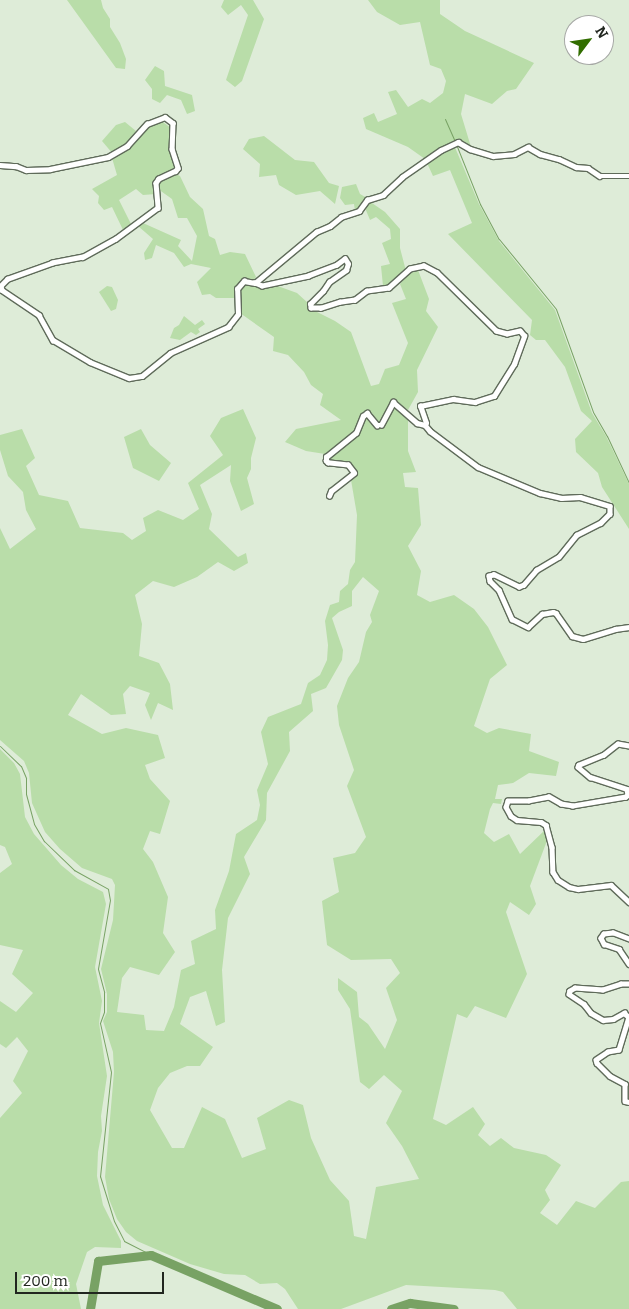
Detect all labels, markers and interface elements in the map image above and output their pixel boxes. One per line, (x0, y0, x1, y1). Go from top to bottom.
north arrow (564, 15, 614, 65)
text: N (591, 24, 611, 42)
scale bar (18, 1262, 166, 1294)
text: 200 m (23, 1272, 68, 1290)

